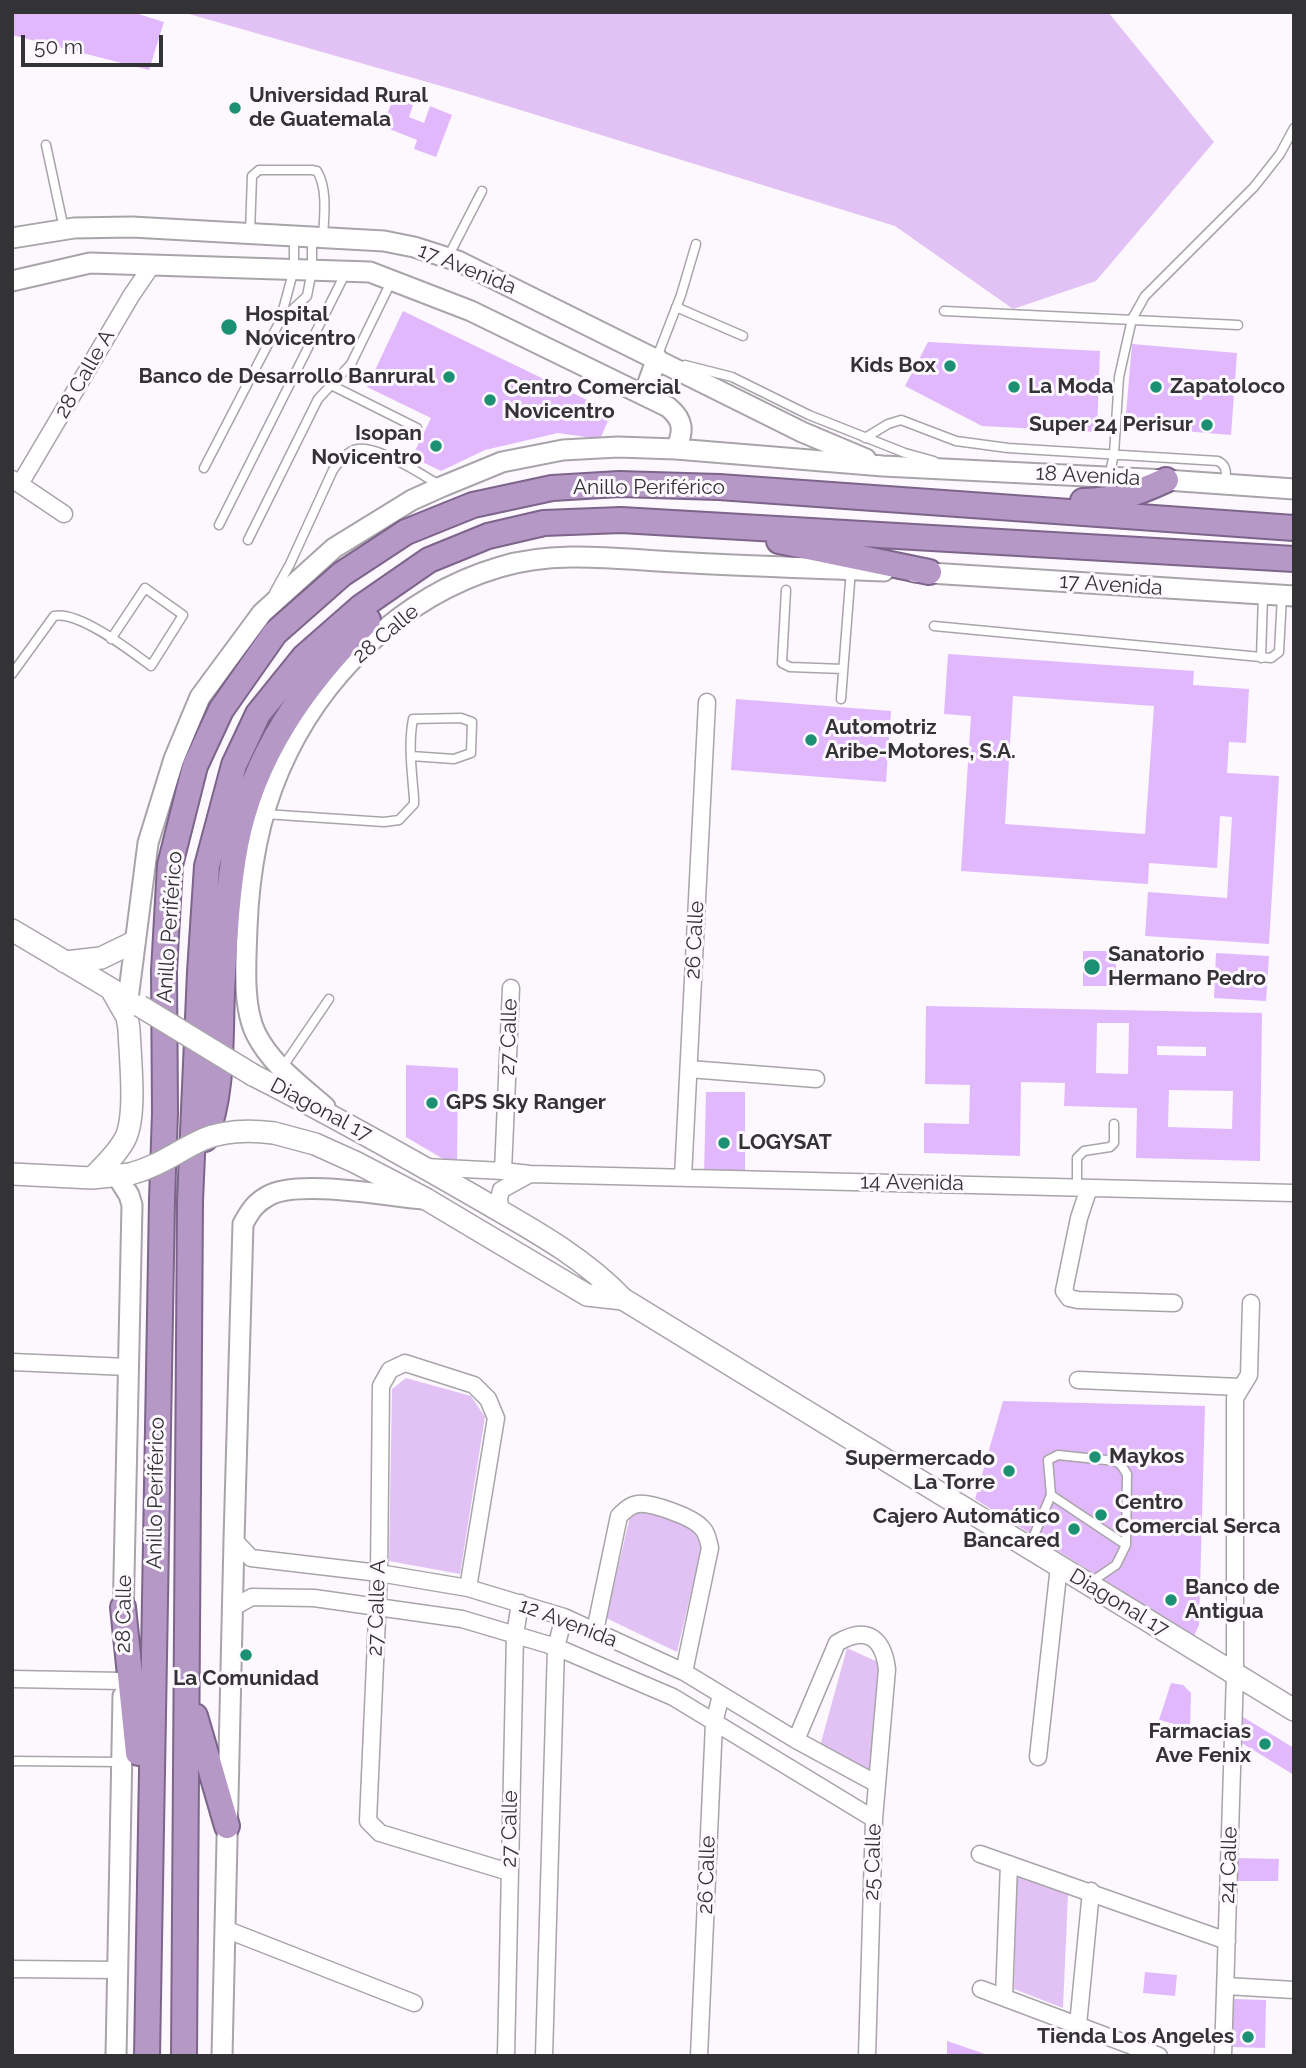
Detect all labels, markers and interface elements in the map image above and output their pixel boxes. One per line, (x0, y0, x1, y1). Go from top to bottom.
scale bar (24, 21, 166, 65)
text: 50 m (34, 34, 83, 59)
place label: Universidad Rural de Guatemala (249, 83, 428, 133)
marker: Universidad Rural de Guatemala (227, 100, 243, 116)
street label: 17 Avenida (414, 238, 520, 300)
place label: Hospital Novicentro (245, 302, 356, 352)
marker: Hospital Novicentro (219, 317, 239, 337)
street label: 28 Calle A (50, 325, 120, 423)
place label: Kids Box (850, 353, 936, 379)
marker: Kids Box (942, 358, 958, 374)
place label: Banco de Desarrollo Banrural (138, 364, 435, 390)
marker: Banco de Desarrollo Banrural (441, 369, 457, 385)
place label: La Moda (1028, 374, 1114, 400)
place label: Zapatoloco (1170, 374, 1285, 400)
place label: Centro Comercial Novicentro (504, 375, 680, 425)
marker: La Moda (1006, 379, 1022, 395)
marker: Zapatoloco (1148, 379, 1164, 395)
marker: Centro Comercial Novicentro (482, 392, 498, 408)
place label: Super 24 Perisur (1029, 412, 1193, 438)
marker: Super 24 Perisur (1199, 417, 1215, 433)
place label: Isopan Novicentro (311, 421, 422, 471)
marker: Isopan Novicentro (428, 438, 444, 454)
street label: 18 Avenida (1035, 461, 1141, 491)
street label: Anillo Periférico (573, 475, 725, 501)
street label: 17 Avenida (1059, 569, 1163, 601)
street label: 28 Calle (348, 599, 424, 669)
place label: Automotriz Aribe-Motores, S.A. (825, 715, 1016, 765)
marker: Automotriz Aribe-Motores, S.A. (803, 732, 819, 748)
street label: Anillo Periférico (152, 850, 188, 1004)
street label: 26 Calle (680, 900, 710, 980)
place label: Sanatorio Hermano Pedro (1108, 942, 1266, 992)
marker: Sanatorio Hermano Pedro (1082, 957, 1102, 977)
street label: 27 Calle (495, 998, 523, 1076)
street label: Diagonal 17 (266, 1073, 376, 1147)
place label: GPS Sky Ranger (446, 1090, 606, 1116)
marker: GPS Sky Ranger (424, 1095, 440, 1111)
place label: LOGYSAT (738, 1130, 832, 1156)
marker: LOGYSAT (716, 1135, 732, 1151)
street label: 14 Avenida (860, 1169, 964, 1197)
street label: Anillo Periférico (142, 1417, 170, 1569)
place label: Maykos (1109, 1444, 1184, 1470)
place label: Supermercado La Torre (845, 1446, 995, 1496)
marker: Maykos (1087, 1449, 1103, 1465)
marker: Supermercado La Torre (1001, 1463, 1017, 1479)
place label: Centro Comercial Serca (1115, 1490, 1280, 1540)
place label: Cajero Automático Bancared (873, 1504, 1060, 1554)
marker: Centro Comercial Serca (1093, 1507, 1109, 1523)
marker: Cajero Automático Bancared (1066, 1521, 1082, 1537)
street label: 27 Calle A (363, 1559, 391, 1657)
street label: Diagonal 17 (1065, 1564, 1173, 1642)
street label: 28 Calle (111, 1575, 137, 1653)
place label: Banco de Antigua (1185, 1575, 1280, 1625)
marker: Banco de Antigua (1163, 1592, 1179, 1608)
street label: 12 Avenida (515, 1593, 621, 1653)
marker: La Comunidad (238, 1647, 254, 1663)
place label: La Comunidad (173, 1666, 319, 1692)
place label: Farmacias Ave Fenix (1148, 1719, 1251, 1769)
marker: Farmacias Ave Fenix (1257, 1736, 1273, 1752)
street label: 27 Calle (497, 1790, 523, 1868)
street label: 25 Calle (859, 1823, 887, 1901)
street label: 24 Calle (1215, 1826, 1243, 1904)
street label: 26 Calle (693, 1835, 721, 1915)
place label: Tienda Los Angeles (1037, 2024, 1234, 2050)
marker: Tienda Los Angeles (1240, 2029, 1256, 2045)

